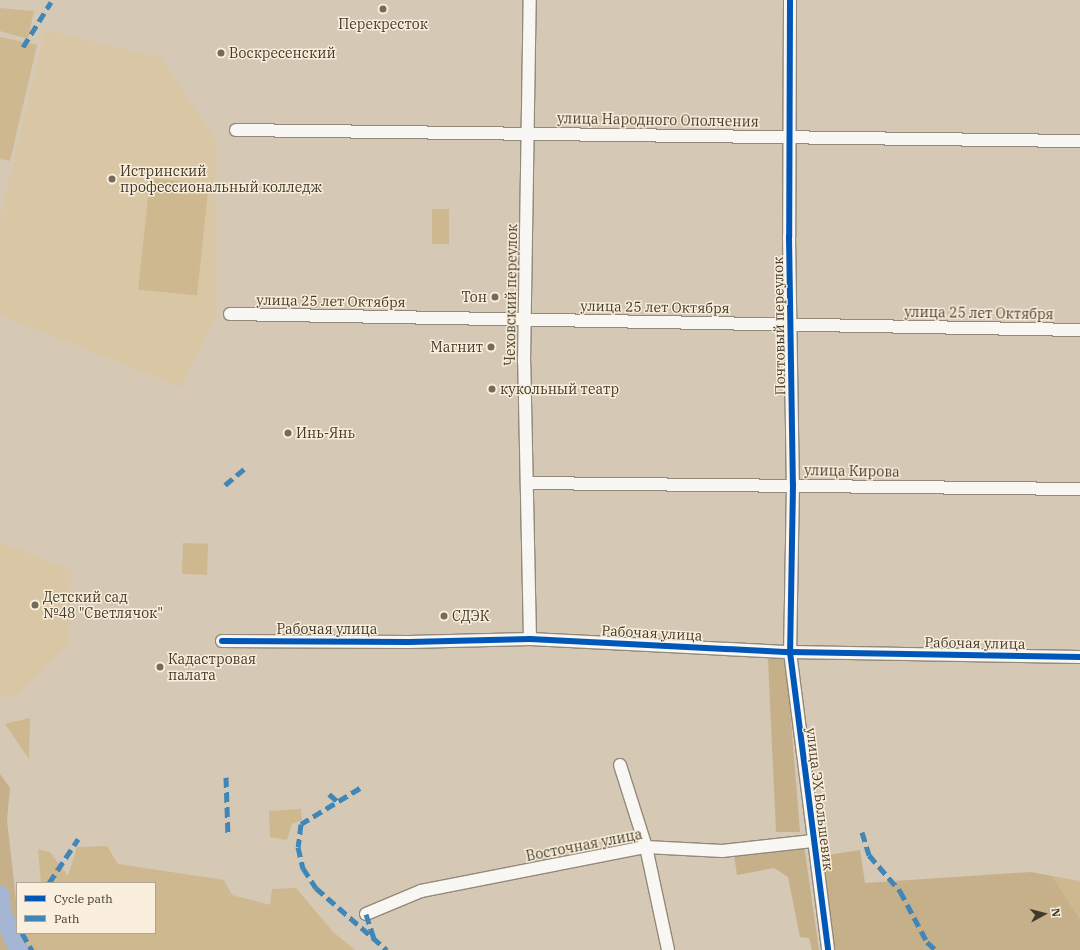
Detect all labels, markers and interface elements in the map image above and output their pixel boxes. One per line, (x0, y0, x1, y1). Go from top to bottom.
marker: Перекресток (378, 4, 388, 14)
place label: Перекресток (338, 16, 428, 32)
place label: Воскресенский (229, 45, 336, 61)
marker: Воскресенский (216, 48, 226, 58)
street label: улица Народного Ополчения (557, 110, 759, 130)
place label: Истринский профессиональный колледж (120, 163, 322, 196)
marker: Истринский профессиональный колледж (107, 174, 117, 184)
street label: Чеховский переулок (501, 224, 521, 366)
street label: Почтовый переулок (769, 257, 789, 395)
place label: Тон (461, 289, 487, 305)
street label: улица 25 лет Октября (256, 291, 406, 311)
marker: Тон (490, 292, 500, 302)
street label: улица 25 лет Октября (580, 297, 730, 317)
street label: улица 25 лет Октября (904, 303, 1054, 323)
place label: Магнит (431, 339, 483, 355)
marker: Магнит (486, 342, 496, 352)
place label: кукольный театр (500, 381, 619, 397)
marker: кукольный театр (487, 384, 497, 394)
place label: Инь-Янь (296, 425, 355, 441)
marker: Инь-Янь (283, 428, 293, 438)
street label: улица Кирова (804, 462, 900, 480)
place label: Детский сад №48 "Светлячок" (43, 589, 163, 622)
marker: Детский сад №48 "Светлячок" (30, 600, 40, 610)
place label: СДЭК (452, 608, 489, 624)
marker: СДЭК (439, 611, 449, 621)
street label: Рабочая улица (277, 621, 377, 637)
street label: Рабочая улица (601, 622, 703, 644)
street label: Рабочая улица (924, 634, 1026, 652)
place label: Кадастровая палата (168, 651, 256, 684)
marker: Кадастровая палата (155, 662, 165, 672)
street label: улица ЭХ Большевик (803, 727, 837, 871)
street label: Восточная улица (524, 825, 644, 865)
legend (16, 882, 156, 934)
text: Cycle path (54, 891, 113, 906)
north arrow (1024, 894, 1064, 934)
text: N (1048, 907, 1063, 918)
text: Path (54, 911, 79, 926)

